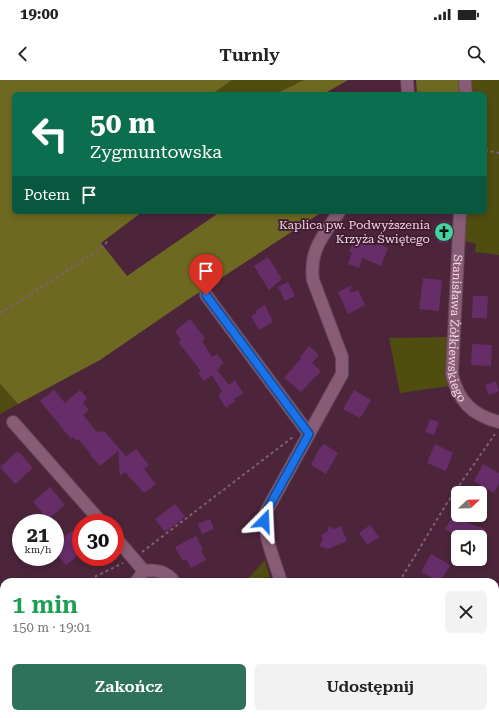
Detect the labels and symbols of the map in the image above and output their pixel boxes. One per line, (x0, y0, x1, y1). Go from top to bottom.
place label: Kaplica pw. Podwyższenia Krzyża Świętego (279, 218, 430, 246)
church icon: Kaplica pw. Podwyższenia Krzyża Świętego (433, 221, 455, 243)
pin (189, 254, 223, 295)
street label: Stanisława Żółkiewskiego (445, 254, 469, 405)
north arrow (451, 486, 487, 522)
position arrow (243, 500, 285, 542)
speed limit sign: 30 (72, 514, 124, 566)

